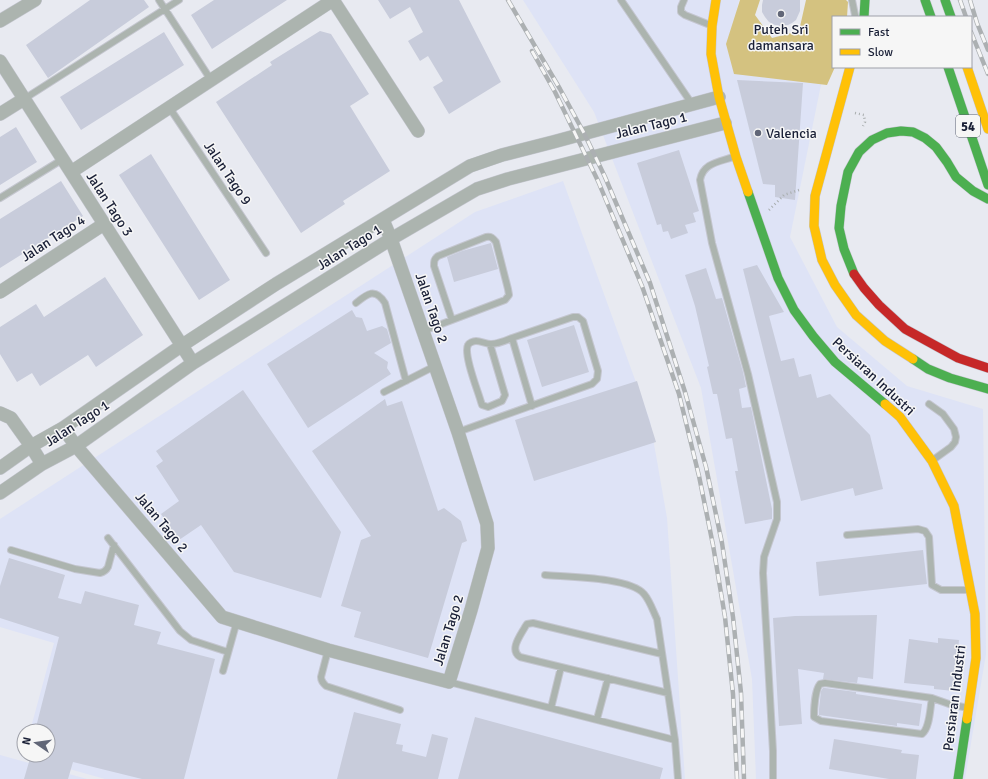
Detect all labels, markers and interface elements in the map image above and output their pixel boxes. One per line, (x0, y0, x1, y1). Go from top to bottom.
marker: Puteh Sri damansara (776, 9, 786, 19)
legend (832, 16, 972, 68)
place label: Puteh Sri damansara (748, 21, 814, 54)
text: Fast (868, 25, 889, 40)
text: Slow (868, 45, 893, 60)
street label: Jalan Tago 1 (614, 108, 689, 143)
road number: 54 (956, 115, 980, 137)
place label: Valencia (766, 125, 817, 142)
marker: Valencia (753, 128, 763, 138)
street label: Jalan Tago 9 (200, 138, 255, 208)
street label: Jalan Tago 3 (83, 169, 137, 240)
street label: Jalan Tago 4 (18, 211, 89, 265)
street label: Jalan Tago 1 (314, 221, 385, 274)
street label: Jalan Tago 2 (412, 271, 451, 346)
street label: Persiaran Industri (829, 334, 918, 419)
street label: Jalan Tago 1 (42, 396, 113, 450)
street label: Jalan Tago 2 (132, 489, 192, 556)
street label: Jalan Tago 2 (430, 593, 467, 668)
street label: Persiaran Industri (940, 644, 969, 752)
north arrow (16, 723, 56, 763)
text: N (20, 736, 34, 746)

